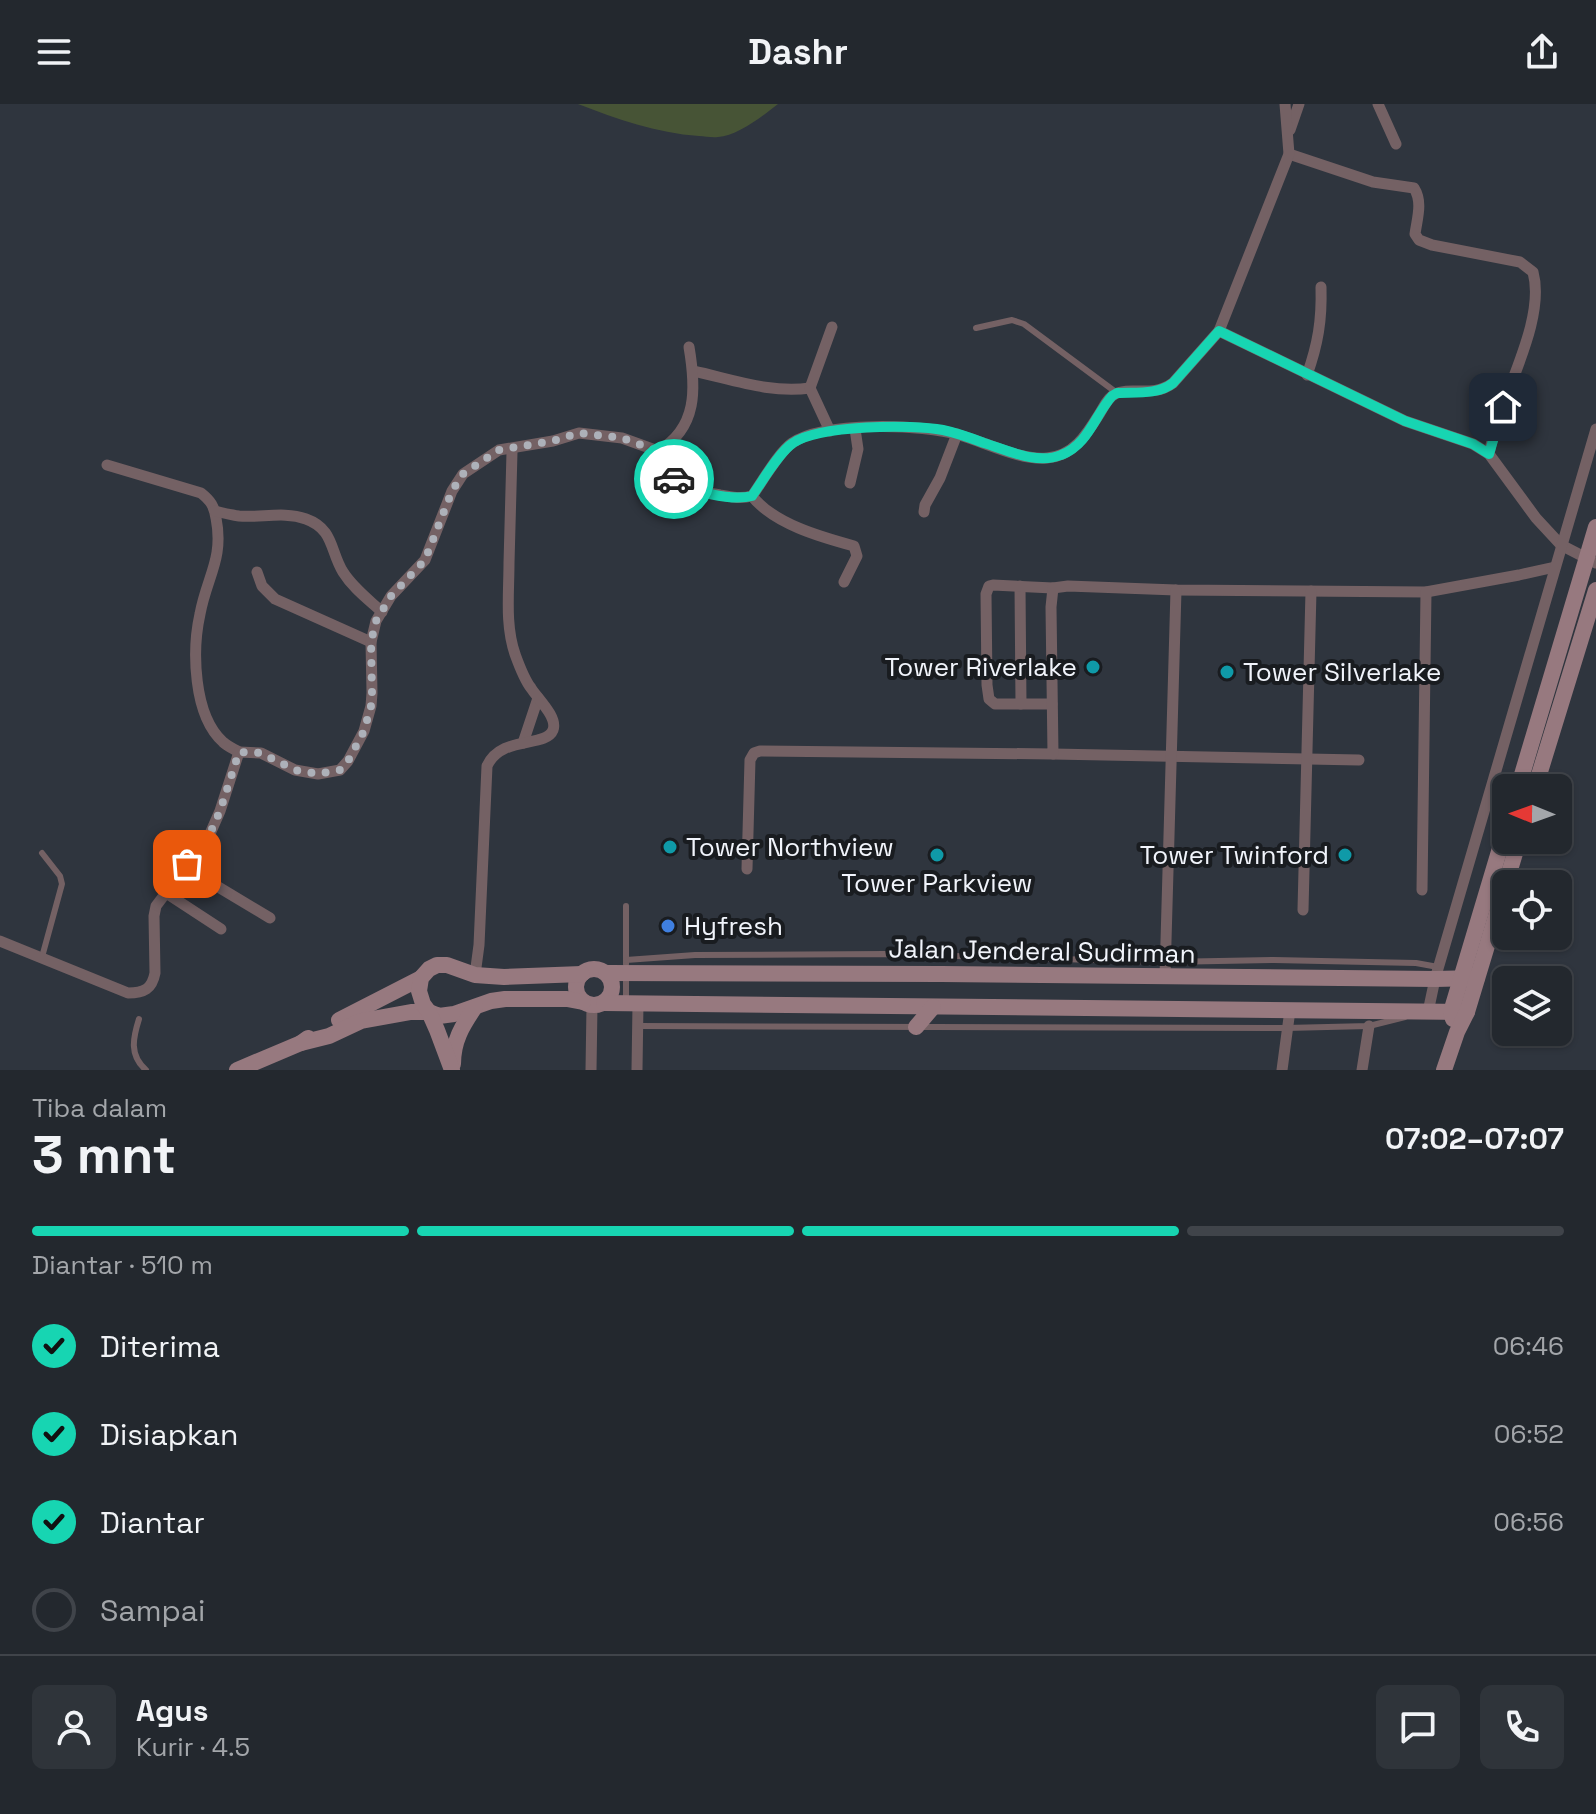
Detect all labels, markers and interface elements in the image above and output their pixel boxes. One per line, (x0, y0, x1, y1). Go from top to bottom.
text: Dashr (748, 29, 848, 75)
icon: menu (32, 30, 76, 74)
icon: share (1520, 30, 1564, 74)
pin (1469, 373, 1537, 441)
icon: home (1481, 385, 1525, 429)
courier (634, 439, 714, 519)
icon: car (652, 457, 696, 501)
place label: Tower Riverlake (885, 650, 1077, 684)
place label: Tower Silverlake (1243, 655, 1441, 689)
marker: Tower Riverlake (1084, 658, 1102, 676)
marker: Tower Silverlake (1218, 663, 1236, 681)
north arrow (1492, 774, 1572, 854)
map controls (1492, 774, 1572, 1046)
pin (153, 830, 221, 898)
place label: Tower Northview (686, 830, 894, 864)
marker: Tower Northview (661, 838, 679, 856)
place label: Tower Twinford (1140, 838, 1329, 872)
icon: bag (165, 842, 209, 886)
marker: Tower Parkview (928, 846, 946, 864)
marker: Tower Twinford (1336, 846, 1354, 864)
place label: Tower Parkview (841, 866, 1033, 900)
button: locate (1492, 870, 1572, 950)
place label: Hyfresh (684, 909, 783, 943)
marker: Hyfresh (659, 917, 677, 935)
street label: Jalan Jenderal Sudirman (888, 931, 1196, 971)
button: layers (1492, 966, 1572, 1046)
text: Tiba dalam (32, 1091, 167, 1125)
text: 07:02–07:07 (1385, 1119, 1564, 1158)
text: 3 mnt (32, 1122, 176, 1188)
text: Diantar · 510 m (32, 1248, 213, 1282)
icon: check (32, 1324, 76, 1368)
text: Diterima (100, 1327, 220, 1366)
text: 06:46 (1493, 1329, 1564, 1363)
icon: check (32, 1412, 76, 1456)
text: Disiapkan (100, 1415, 238, 1454)
text: 06:52 (1494, 1417, 1564, 1451)
icon: check (32, 1500, 76, 1544)
text: Diantar (100, 1503, 205, 1542)
text: 06:56 (1493, 1505, 1564, 1539)
text: Sampai (100, 1591, 205, 1630)
button: person (32, 1685, 116, 1769)
button: chat (1376, 1685, 1460, 1769)
button: phone (1480, 1685, 1564, 1769)
text: Agus (136, 1691, 208, 1730)
text: Kurir · 4.5 (136, 1730, 250, 1764)

